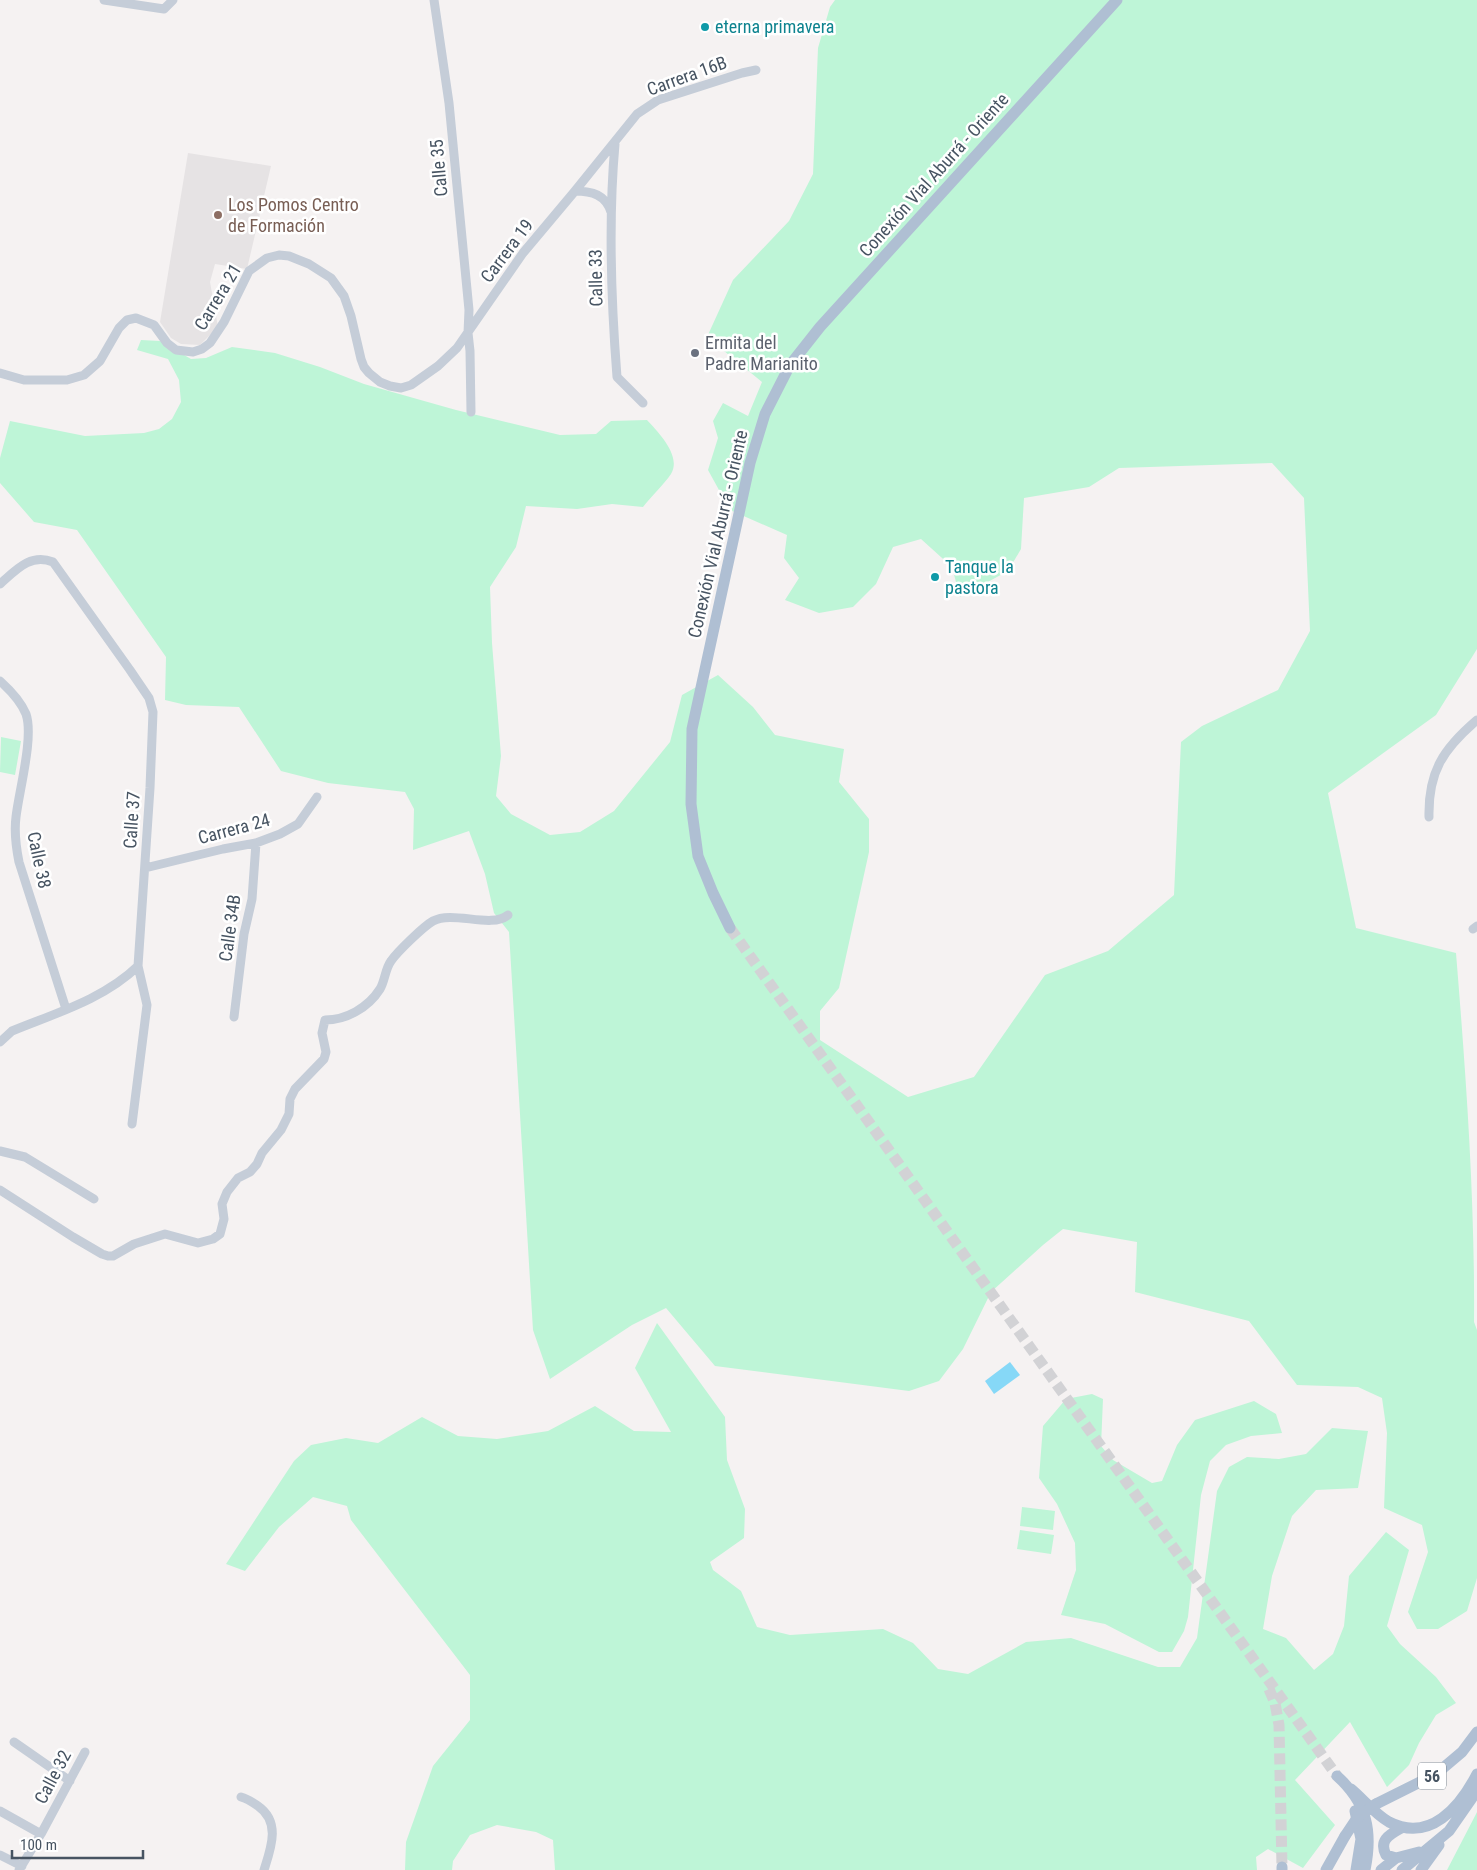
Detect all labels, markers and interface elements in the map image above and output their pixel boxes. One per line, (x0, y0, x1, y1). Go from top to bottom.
place label: eterna primavera (715, 16, 834, 37)
marker: eterna primavera (699, 21, 711, 33)
street label: Carrera 16B (644, 51, 730, 100)
street label: Conexión Vial Aburrá - Oriente (855, 89, 1013, 261)
street label: Calle 35 (426, 138, 451, 198)
place label: Los Pomos Centro de Formación (228, 194, 359, 236)
marker: Los Pomos Centro de Formación (212, 209, 224, 221)
street label: Carrera 19 (476, 215, 537, 286)
street label: Calle 33 (585, 249, 606, 307)
street label: Carrera 21 (190, 260, 246, 334)
place label: Ermita del Padre Marianito (705, 332, 818, 374)
marker: Ermita del Padre Marianito (689, 347, 701, 359)
street label: Conexión Vial Aburrá - Oriente (683, 428, 752, 640)
place label: Tanque la pastora (945, 556, 1014, 598)
marker: Tanque la pastora (929, 571, 941, 583)
street label: Calle 37 (119, 790, 144, 849)
street label: Carrera 24 (196, 809, 272, 848)
street label: Calle 38 (23, 830, 56, 890)
street label: Calle 34B (214, 893, 245, 963)
street label: Calle 32 (30, 1746, 75, 1807)
road number: 56 (1418, 1762, 1446, 1790)
scale bar (12, 1828, 144, 1860)
text: 100 m (20, 1836, 57, 1854)

